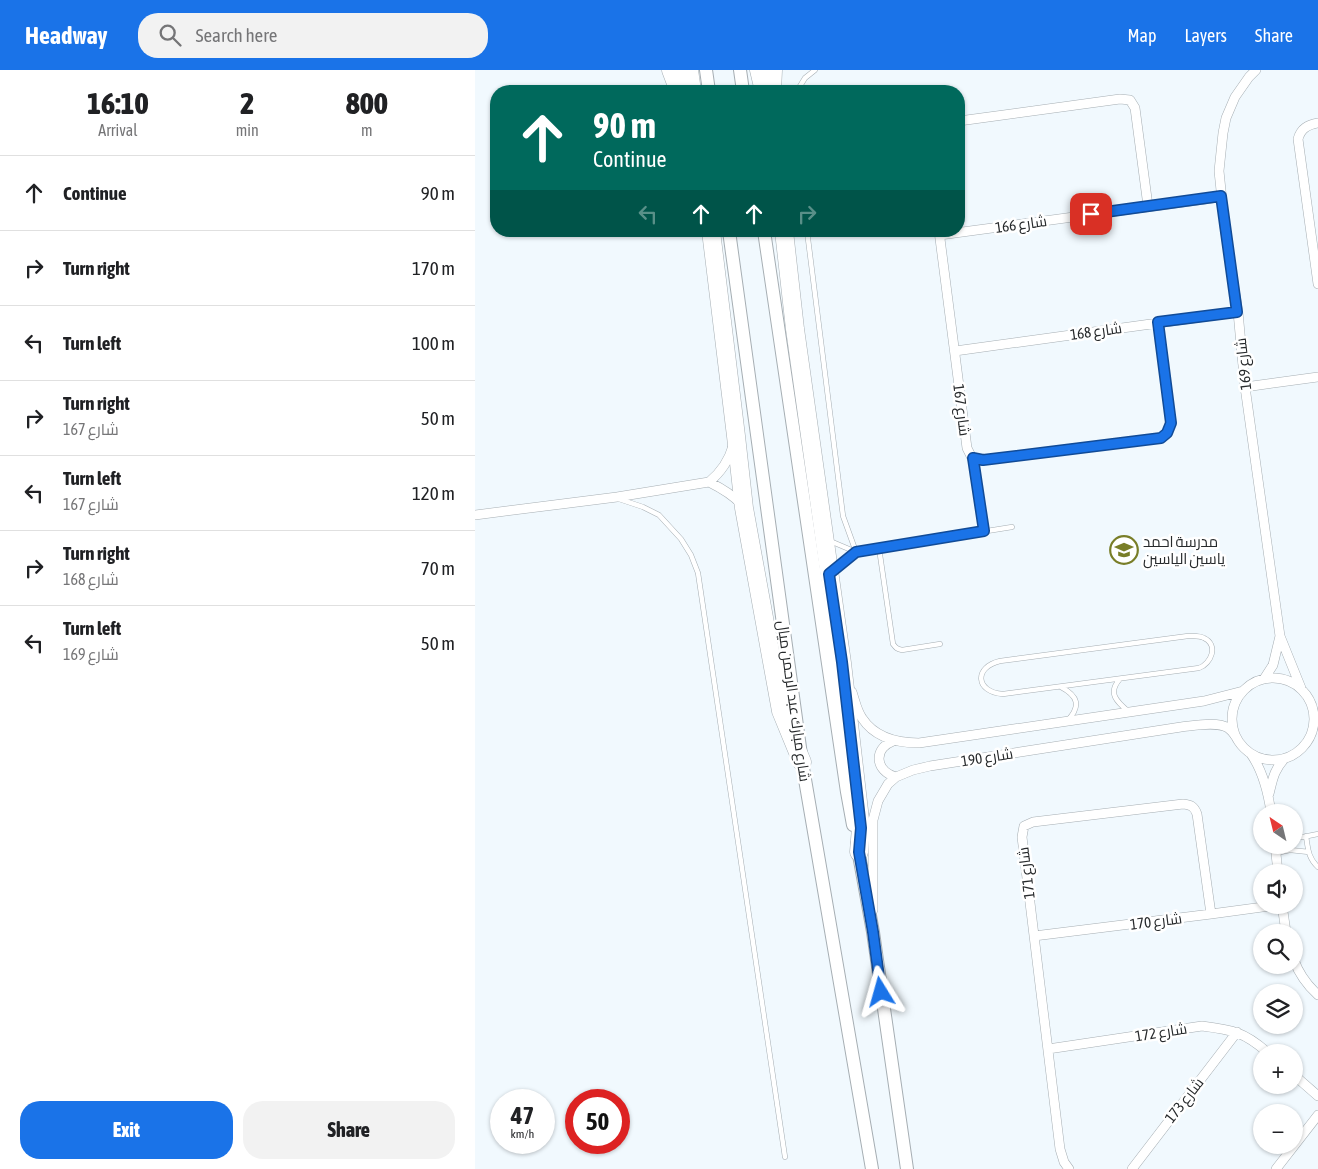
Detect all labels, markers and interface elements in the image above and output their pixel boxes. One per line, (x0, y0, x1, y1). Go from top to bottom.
search box (138, 13, 488, 58)
icon: search (156, 21, 184, 49)
text: Headway (25, 22, 108, 49)
text: Search here (196, 24, 277, 46)
text: Map (1127, 25, 1156, 46)
text: Layers (1184, 25, 1227, 46)
text: Share (1255, 25, 1293, 46)
text: 16:10 (87, 86, 149, 120)
text: 2 (240, 86, 254, 120)
text: 800 (346, 86, 388, 120)
icon: ahead (510, 105, 575, 170)
text: 90 m (593, 105, 656, 145)
text: Arrival (98, 121, 137, 139)
text: min (236, 121, 259, 139)
text: m (361, 121, 373, 139)
text: Continue (593, 146, 667, 172)
icon: ahead (20, 179, 48, 207)
text: Continue (63, 182, 127, 204)
text: 90 m (421, 182, 455, 204)
pin (1070, 193, 1112, 235)
icon: left (634, 200, 662, 228)
icon: ahead (687, 200, 715, 228)
icon: ahead (740, 200, 768, 228)
icon: right (793, 200, 821, 228)
icon: arrive (1077, 200, 1105, 228)
street label: شارع 166 (994, 212, 1048, 239)
icon: right (20, 254, 48, 282)
text: Turn right (63, 257, 130, 279)
text: 170 m (412, 257, 455, 279)
street label: شارع 168 (1069, 319, 1123, 346)
icon: left (20, 329, 48, 357)
text: Turn left (63, 332, 121, 354)
text: 100 m (412, 332, 455, 354)
street label: شارع 169 (1232, 337, 1257, 391)
street label: شارع 167 (947, 383, 974, 437)
text: Turn right (63, 392, 130, 414)
icon: right (20, 404, 48, 432)
text: 50 m (421, 407, 455, 429)
text: شارع 167 (63, 420, 119, 438)
text: Turn left (63, 467, 121, 489)
icon: left (20, 479, 48, 507)
text: 120 m (412, 482, 455, 504)
text: شارع 167 (63, 495, 119, 513)
place label: مدرسة احمد ياسين الياسين (1143, 533, 1225, 569)
school or university icon: مدرسة احمد ياسين الياسين (1109, 535, 1139, 565)
text: Turn right (63, 542, 130, 564)
icon: right (20, 554, 48, 582)
text: 70 m (421, 557, 455, 579)
text: شارع 168 (63, 570, 119, 588)
text: Turn left (63, 617, 121, 639)
street label: شارع مبارك عبد الرحمن ميال (771, 619, 814, 783)
icon: left (20, 629, 48, 657)
text: 50 m (421, 632, 455, 654)
text: شارع 169 (63, 645, 119, 663)
street label: شارع 190 (960, 745, 1015, 772)
north arrow (1253, 804, 1303, 854)
map controls (1253, 804, 1303, 1154)
street label: شارع 171 (1014, 846, 1041, 900)
button: sound (1253, 864, 1303, 914)
street label: شارع 170 (1129, 909, 1183, 936)
button: search (1253, 924, 1303, 974)
position arrow (854, 965, 906, 1017)
button: layers (1253, 984, 1303, 1034)
street label: شارع 172 (1134, 1020, 1189, 1047)
button: + (1253, 1044, 1303, 1094)
street label: شارع 173 (1161, 1074, 1209, 1128)
speed limit sign: 50 (565, 1089, 630, 1154)
button: Exit (20, 1101, 233, 1159)
button: Share (243, 1101, 455, 1159)
text: 47 (511, 1101, 534, 1129)
button: − (1253, 1104, 1303, 1154)
text: km/h (511, 1127, 534, 1141)

